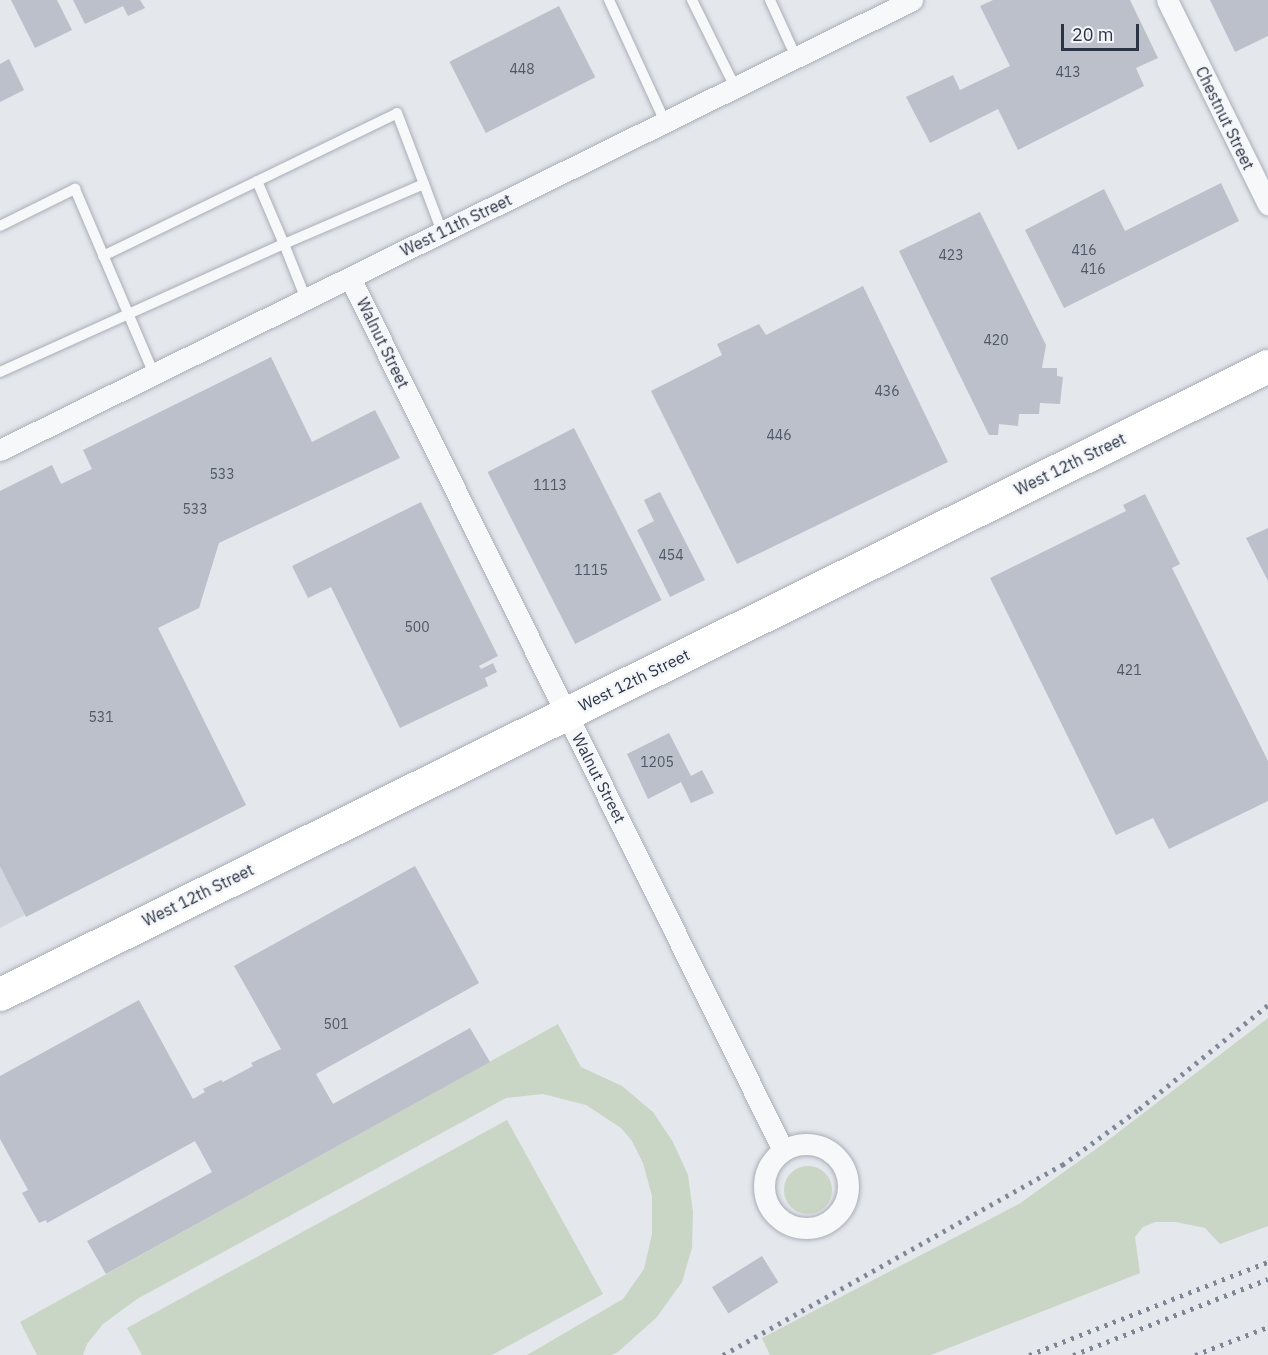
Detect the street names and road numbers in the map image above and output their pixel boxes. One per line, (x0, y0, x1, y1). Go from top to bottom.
street label: Chestnut Street (1192, 63, 1258, 173)
street label: West 11th Street (397, 190, 515, 260)
street label: Walnut Street (353, 295, 413, 391)
street label: West 12th Street (1011, 429, 1129, 499)
street label: West 12th Street (575, 645, 693, 715)
street label: Walnut Street (568, 730, 630, 826)
street label: West 12th Street (139, 860, 257, 930)

